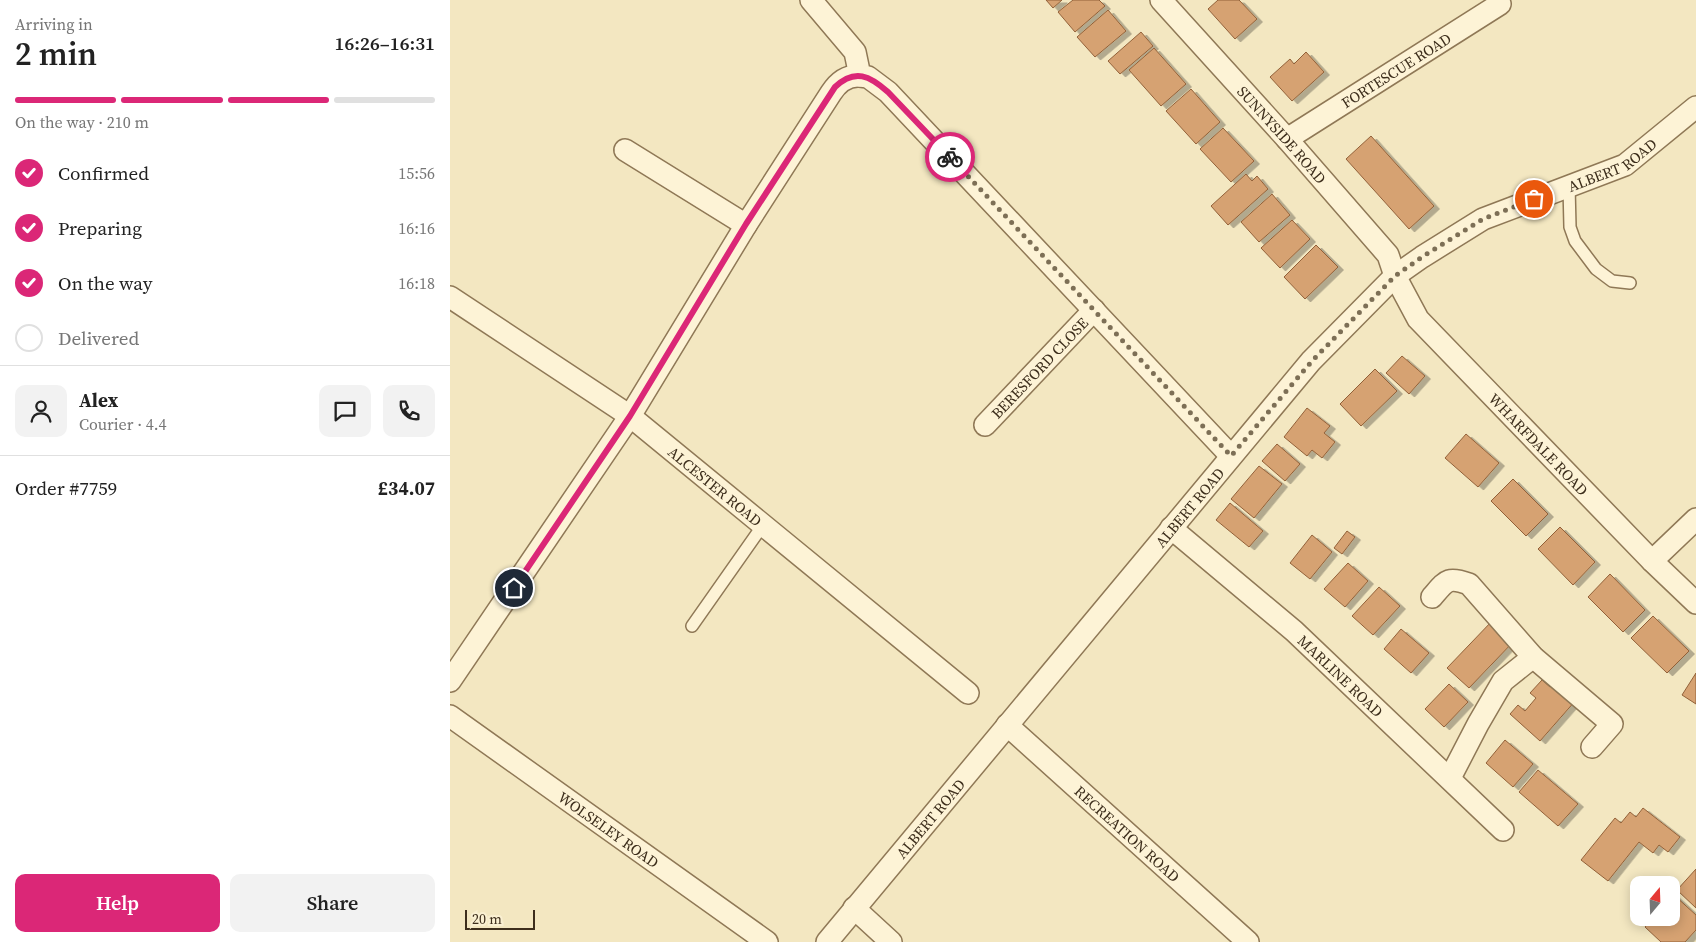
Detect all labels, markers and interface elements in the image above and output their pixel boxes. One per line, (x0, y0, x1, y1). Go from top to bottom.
text: Arriving in (15, 13, 93, 35)
street label: FORTESCUE ROAD (1337, 27, 1455, 113)
text: 16:26–16:31 (335, 30, 435, 56)
text: 2 min (15, 32, 97, 76)
street label: SUNNYSIDE ROAD (1233, 81, 1332, 188)
text: On the way · 210 m (15, 111, 149, 133)
courier (925, 132, 975, 182)
street label: ALBERT ROAD (1565, 133, 1661, 196)
icon: bike (936, 143, 964, 171)
icon: check (15, 159, 43, 187)
text: Confirmed (58, 160, 149, 186)
text: 15:56 (398, 162, 435, 184)
pin (1513, 178, 1555, 220)
icon: bag (1520, 185, 1548, 213)
icon: check (15, 214, 43, 242)
text: Preparing (58, 215, 142, 241)
text: 16:16 (398, 217, 435, 239)
icon: check (15, 269, 43, 297)
text: On the way (58, 270, 153, 296)
text: 16:18 (398, 272, 435, 294)
street label: BERESFORD CLOSE (986, 312, 1093, 423)
text: Delivered (58, 325, 139, 351)
button: person (15, 385, 67, 437)
button: chat (319, 385, 371, 437)
button: phone (383, 385, 435, 437)
text: Alex (79, 387, 118, 413)
street label: WHARFDALE ROAD (1484, 388, 1593, 500)
text: Courier · 4.4 (79, 413, 167, 435)
street label: ALCESTER ROAD (664, 441, 767, 531)
street label: ALBERT ROAD (1150, 463, 1229, 552)
text: Order #7759 (15, 475, 117, 501)
text: £34.07 (378, 475, 435, 501)
pin (493, 567, 535, 609)
icon: home (500, 574, 528, 602)
street label: MARLINE ROAD (1293, 630, 1388, 721)
street label: ALBERT ROAD (891, 774, 970, 863)
street label: RECREATION ROAD (1070, 780, 1185, 886)
street label: WOLSELEY ROAD (554, 786, 663, 872)
button: Help (15, 874, 220, 932)
button: Share (230, 874, 435, 932)
north arrow (1630, 876, 1680, 926)
map controls (1630, 876, 1680, 926)
scale bar (465, 907, 535, 930)
text: 20 m (472, 909, 502, 929)

